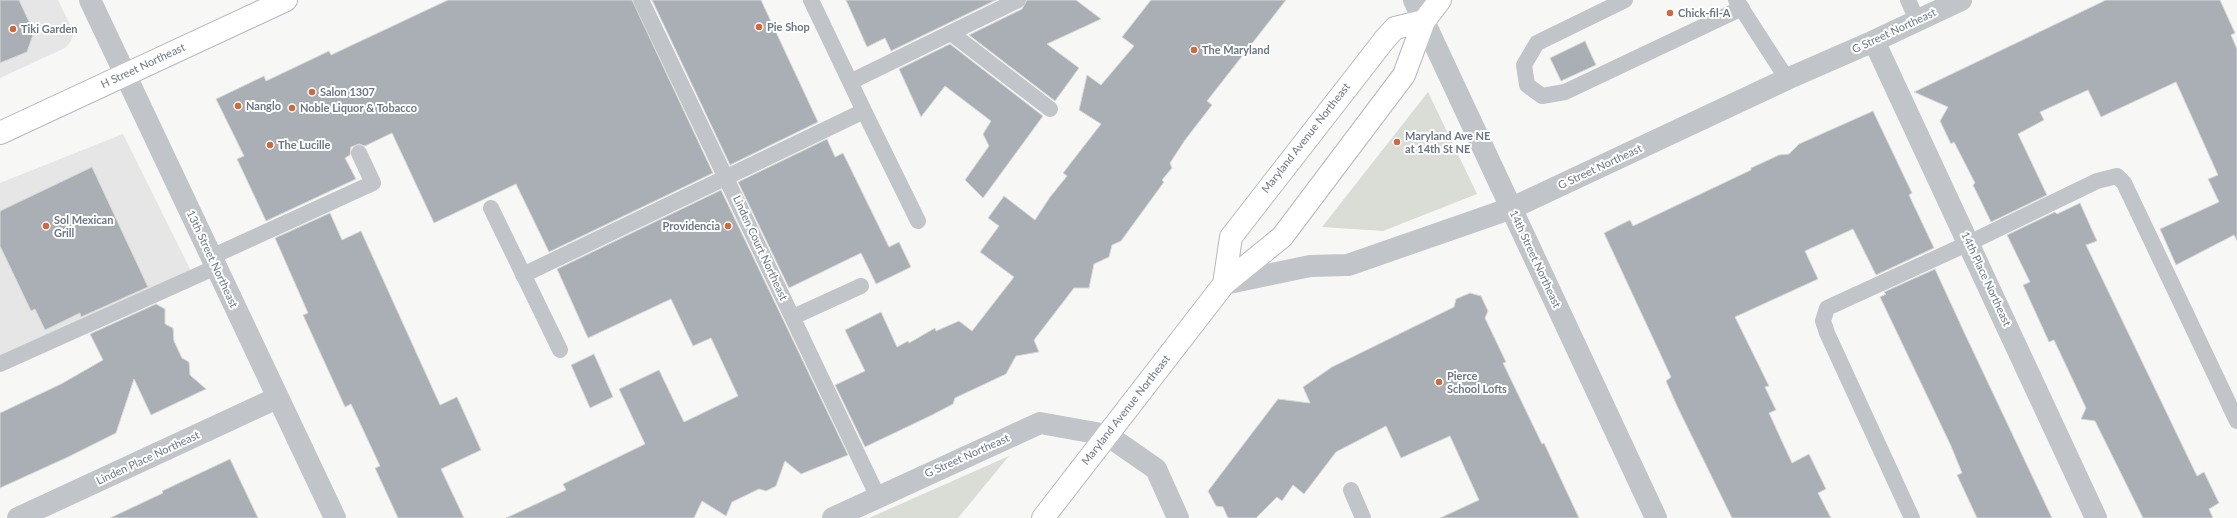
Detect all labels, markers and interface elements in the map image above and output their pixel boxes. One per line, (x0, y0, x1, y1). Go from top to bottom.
place label: Chick-fil-A (1678, 6, 1730, 20)
street label: G Street Northeast (1850, 6, 1938, 56)
marker: Chick-fil-A (1665, 8, 1675, 18)
place label: Pie Shop (767, 20, 810, 34)
place label: Tiki Garden (21, 22, 78, 36)
marker: Pie Shop (754, 22, 764, 32)
marker: Tiki Garden (8, 24, 18, 34)
street label: H Street Northeast (99, 41, 187, 91)
place label: The Maryland (1202, 43, 1270, 57)
marker: The Maryland (1189, 45, 1199, 55)
street label: Maryland Avenue Northeast (1259, 80, 1353, 196)
place label: Salon 1307 (320, 85, 375, 99)
marker: Salon 1307 (307, 87, 317, 97)
place label: Nanglo (246, 99, 281, 113)
marker: Nanglo (233, 101, 243, 111)
place label: Noble Liquor & Tobacco (300, 101, 417, 115)
marker: Noble Liquor & Tobacco (287, 103, 297, 113)
place label: Maryland Ave NE at 14th St NE (1405, 129, 1490, 155)
marker: Maryland Ave NE at 14th St NE (1392, 137, 1402, 147)
place label: The Lucille (278, 138, 330, 152)
marker: The Lucille (265, 140, 275, 150)
street label: G Street Northeast (1556, 142, 1644, 192)
street label: Linden Court Northeast (730, 193, 790, 303)
street label: 13th Street Northeast (184, 208, 240, 310)
street label: 14th Street Northeast (1507, 208, 1563, 310)
place label: Sol Mexican Grill (54, 213, 113, 239)
place label: Providencia (663, 219, 720, 233)
marker: Sol Mexican Grill (41, 221, 51, 231)
marker: Providencia (723, 221, 733, 231)
street label: 14th Place Northeast (1958, 230, 2014, 328)
street label: Maryland Avenue Northeast (1079, 352, 1173, 468)
place label: Pierce School Lofts (1447, 369, 1507, 395)
marker: Pierce School Lofts (1434, 377, 1444, 387)
street label: Linden Place Northeast (94, 428, 202, 488)
street label: G Street Northeast (923, 431, 1011, 481)

